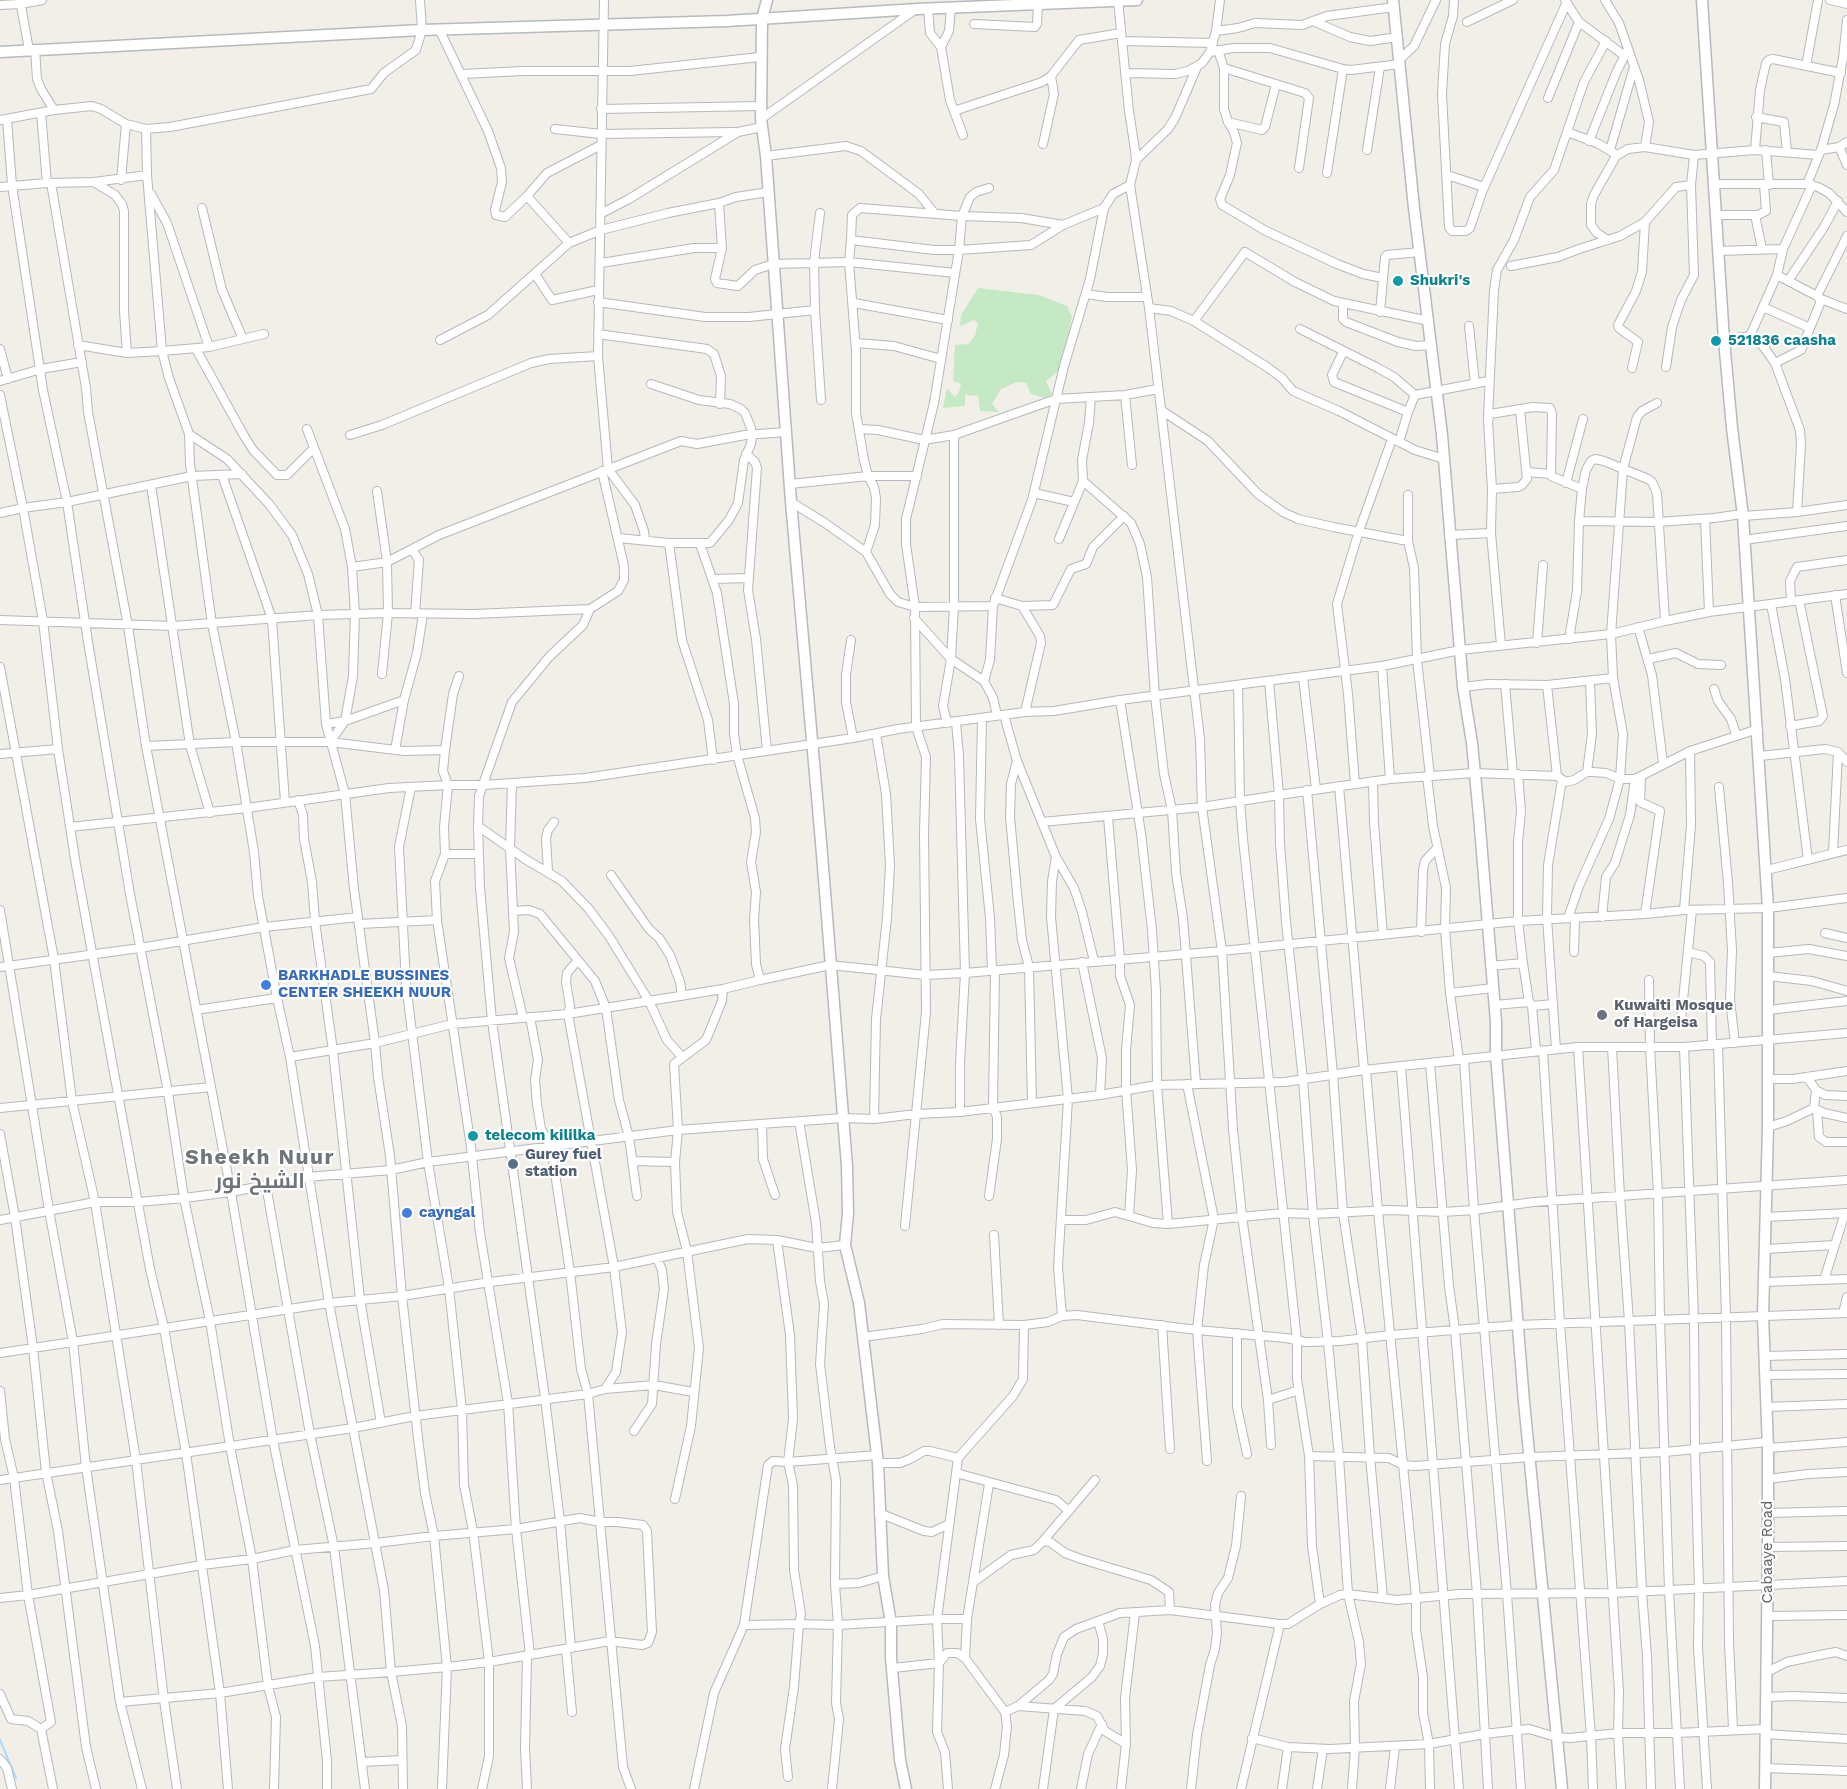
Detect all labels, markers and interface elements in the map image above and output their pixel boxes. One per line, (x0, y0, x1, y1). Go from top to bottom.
place label: Shukri's (1410, 272, 1470, 290)
marker: Shukri's (1391, 274, 1405, 288)
place label: 521836 caasha (1728, 332, 1836, 350)
marker: 521836 caasha (1709, 334, 1723, 348)
place label: BARKHADLE BUSSINES CENTER SHEEKH NUUR (278, 967, 451, 1002)
marker: BARKHADLE BUSSINES CENTER SHEEKH NUUR (259, 978, 273, 992)
place label: Kuwaiti Mosque of Hargeisa (1614, 997, 1733, 1032)
marker: Kuwaiti Mosque of Hargeisa (1595, 1008, 1609, 1022)
place label: telecom kililka (485, 1127, 596, 1145)
marker: telecom kililka (466, 1129, 480, 1143)
district label: Sheekh Nuur الشيخ نور (185, 1145, 335, 1195)
place label: Gurey fuel station (525, 1146, 602, 1181)
marker: Gurey fuel station (506, 1157, 520, 1171)
place label: cayngal (419, 1204, 475, 1222)
marker: cayngal (400, 1206, 414, 1220)
street label: Cabaaye Road (1759, 1501, 1777, 1603)

